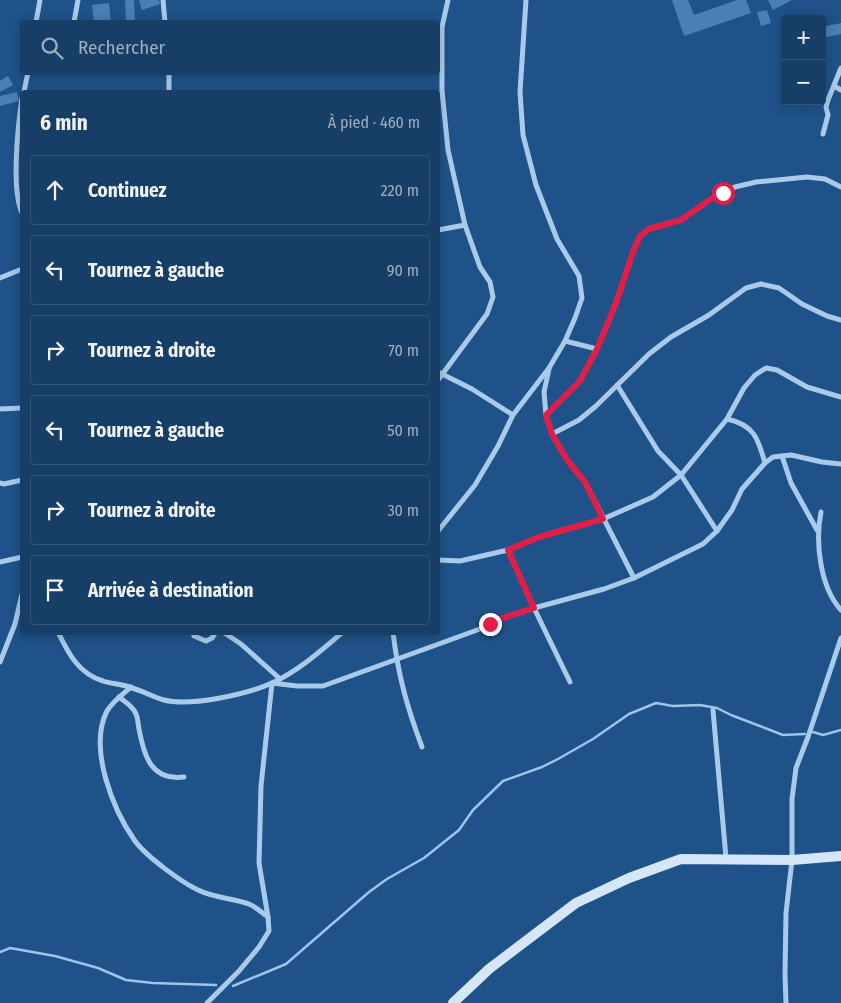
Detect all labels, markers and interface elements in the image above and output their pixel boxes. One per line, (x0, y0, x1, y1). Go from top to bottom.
map controls (781, 15, 826, 105)
button: + (781, 15, 826, 60)
search box (20, 20, 440, 75)
icon: search (38, 34, 66, 62)
text: Rechercher (78, 36, 165, 59)
button: − (781, 60, 826, 105)
text: 6 min (40, 110, 88, 136)
text: À pied · 460 m (328, 113, 420, 132)
icon: ahead (41, 176, 69, 204)
text: Continuez (88, 179, 167, 202)
text: 220 m (380, 181, 419, 200)
route start (712, 182, 735, 205)
icon: left (41, 256, 69, 284)
text: Tournez à gauche (88, 259, 224, 282)
text: 90 m (387, 261, 419, 280)
icon: right (41, 336, 69, 364)
text: Tournez à droite (88, 339, 216, 362)
text: 70 m (388, 341, 419, 360)
icon: left (41, 416, 69, 444)
text: Tournez à gauche (88, 419, 224, 442)
text: 50 m (387, 421, 419, 440)
icon: right (41, 496, 69, 524)
text: Tournez à droite (88, 499, 216, 522)
text: 30 m (387, 501, 419, 520)
icon: arrive (41, 576, 69, 604)
text: Arrivée à destination (88, 579, 254, 602)
route end (479, 613, 502, 636)

